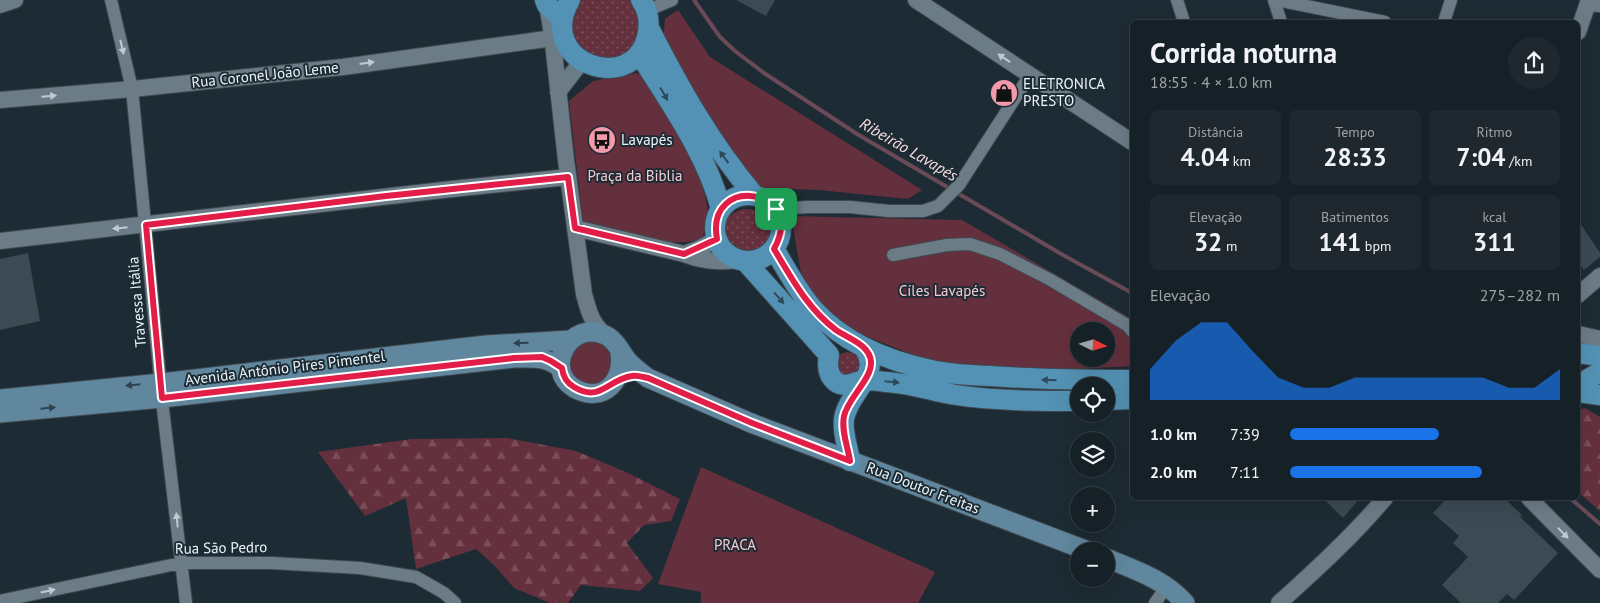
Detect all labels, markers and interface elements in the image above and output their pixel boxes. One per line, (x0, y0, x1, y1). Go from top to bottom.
text: Corrida noturna (1150, 34, 1337, 71)
button: share (1508, 37, 1560, 89)
one-way arrow (118, 40, 126, 55)
one-way arrow (997, 53, 1010, 63)
street label: Rua Coronel João Leme (190, 57, 339, 92)
one-way arrow (359, 59, 375, 67)
text: 18:55 · 4 × 1.0 km (1150, 72, 1272, 92)
place label: ELETRONICA PRESTO (1023, 74, 1105, 110)
shop icon: ELETRONICA PRESTO (989, 78, 1019, 108)
one-way arrow (660, 87, 669, 101)
one-way arrow (41, 92, 57, 100)
water label: Ribeirão Lavapés (856, 113, 962, 185)
text: Distância (1188, 123, 1243, 141)
text: Tempo (1335, 123, 1375, 141)
text: Ritmo (1476, 123, 1512, 141)
bus stop icon: Lavapés (587, 125, 617, 155)
place label: Lavapés (621, 130, 673, 149)
text: 4.04 (1180, 141, 1229, 173)
text: 28:33 (1323, 141, 1387, 173)
text: 7:04 (1456, 141, 1506, 173)
one-way arrow (719, 150, 729, 164)
text: km (1229, 152, 1251, 170)
text: /km (1506, 152, 1532, 170)
park label: Praça da Biblia (588, 166, 682, 185)
pin (755, 188, 797, 230)
icon: arrive (762, 195, 790, 223)
text: Elevação (1189, 208, 1242, 226)
text: Batimentos (1321, 208, 1389, 226)
text: kcal (1482, 208, 1506, 226)
one-way arrow (112, 224, 128, 232)
text: 32 (1194, 226, 1222, 258)
text: 141 (1319, 226, 1361, 258)
text: 311 (1473, 226, 1516, 258)
text: m (1222, 237, 1237, 255)
text: bpm (1361, 237, 1391, 255)
street label: Travessa Itália (123, 256, 150, 348)
park label: Cíles Lavapés (899, 281, 985, 300)
text: Elevação (1150, 285, 1210, 305)
text: 275–282 m (1480, 285, 1560, 305)
one-way arrow (773, 292, 784, 304)
north arrow (1070, 322, 1115, 368)
map controls (1070, 322, 1115, 587)
one-way arrow (513, 339, 529, 347)
street label: Avenida Antônio Pires Pimentel (184, 346, 387, 389)
one-way arrow (1041, 375, 1057, 383)
button: locate (1070, 377, 1115, 422)
one-way arrow (884, 378, 900, 386)
one-way arrow (125, 381, 141, 389)
one-way arrow (41, 404, 57, 412)
text: 1.0 km (1150, 424, 1197, 444)
text: 7:39 (1230, 424, 1260, 444)
button: layers (1070, 432, 1115, 477)
street label: Rua Doutor Freitas (864, 457, 982, 518)
text: 2.0 km (1150, 462, 1197, 482)
text: 7:11 (1230, 462, 1260, 482)
button: + (1070, 487, 1115, 532)
one-way arrow (173, 512, 181, 528)
one-way arrow (1557, 526, 1569, 538)
park label: PRACA (714, 535, 756, 554)
street label: Rua São Pedro (175, 537, 267, 558)
button: − (1070, 542, 1115, 587)
one-way arrow (40, 586, 56, 594)

